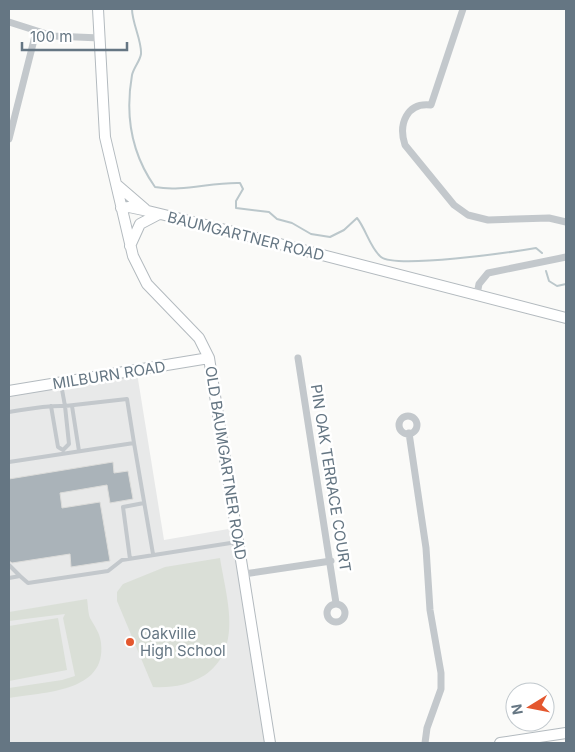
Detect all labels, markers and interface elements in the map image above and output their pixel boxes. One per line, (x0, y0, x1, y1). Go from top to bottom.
scale bar (22, 20, 128, 52)
text: 100 m (30, 27, 72, 46)
street label: BAUMGARTNER ROAD (166, 207, 326, 265)
street label: MILBURN ROAD (51, 357, 167, 393)
street label: OLD BAUMGARTNER ROAD (201, 365, 251, 561)
street label: PIN OAK TERRACE COURT (307, 383, 355, 573)
place label: Oakville High School (140, 624, 226, 660)
marker: Oakville High School (124, 636, 136, 648)
north arrow (505, 682, 555, 732)
text: N (507, 703, 526, 716)

